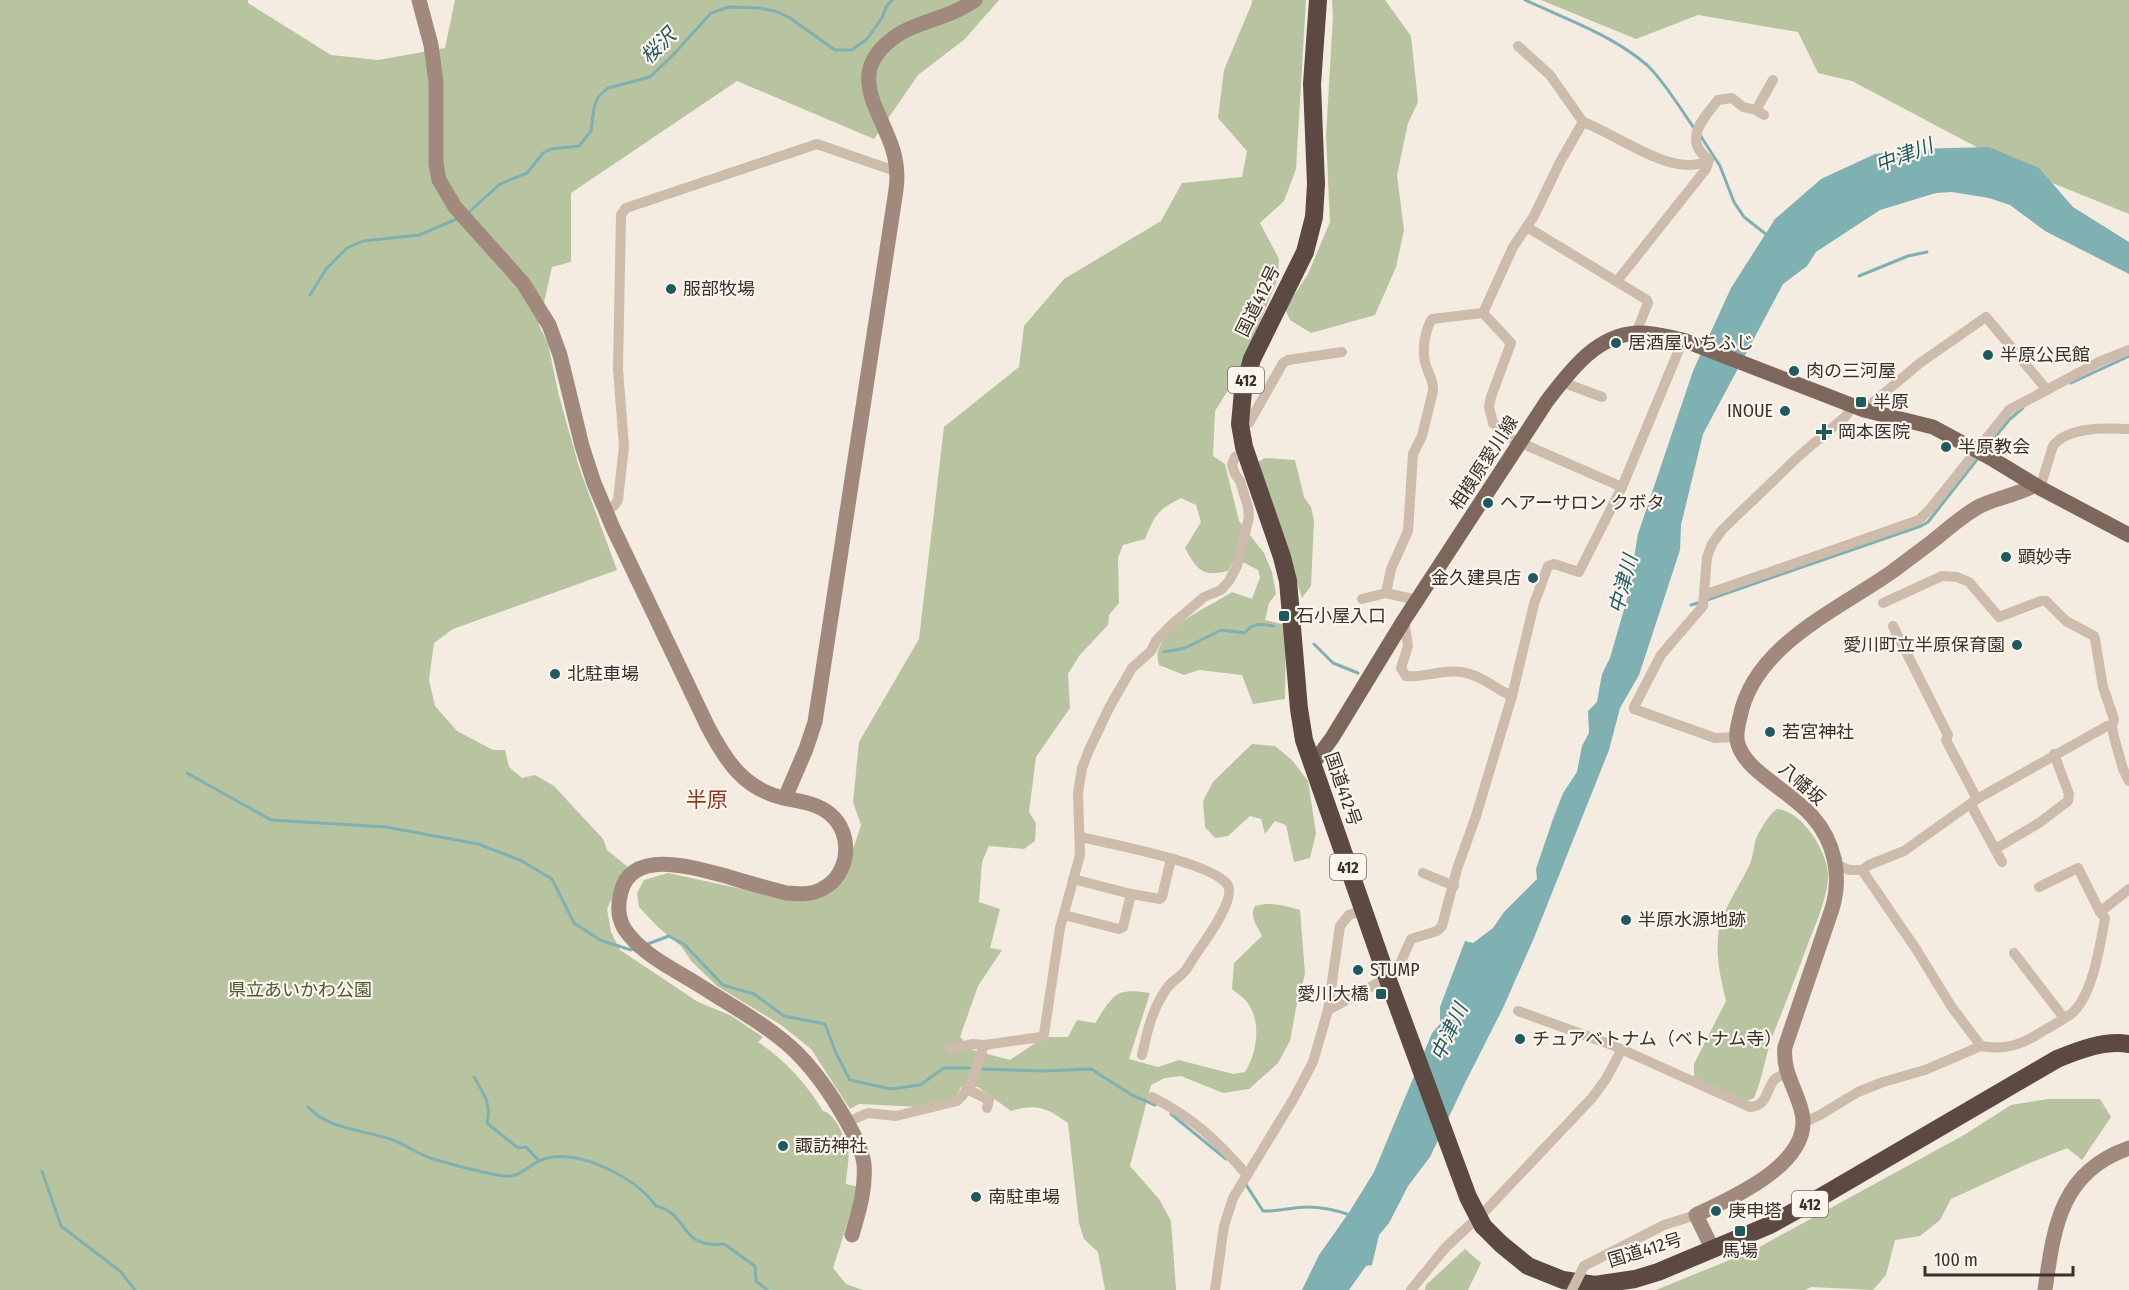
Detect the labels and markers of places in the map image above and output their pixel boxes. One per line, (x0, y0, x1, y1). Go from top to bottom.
place label: 服部牧場 (683, 278, 755, 300)
marker: 服部牧場 (664, 282, 678, 296)
place label: 居酒屋いちふじ (1628, 332, 1754, 354)
marker: 居酒屋いちふじ (1609, 336, 1623, 350)
place label: 半原公民館 (2000, 344, 2090, 366)
marker: 半原公民館 (1981, 348, 1995, 362)
place label: 肉の三河屋 (1806, 360, 1896, 382)
marker: 肉の三河屋 (1787, 364, 1801, 378)
place label: 半原 (1873, 391, 1909, 413)
marker: 半原 (1854, 395, 1868, 409)
place label: INOUE (1727, 400, 1773, 422)
marker: INOUE (1778, 404, 1792, 418)
place label: 岡本医院 (1838, 421, 1910, 443)
marker: 岡本医院 (1815, 423, 1833, 441)
place label: 半原教会 (1958, 436, 2030, 458)
marker: 半原教会 (1939, 440, 1953, 454)
place label: ヘアーサロン クボタ (1500, 492, 1665, 514)
marker: ヘアーサロン クボタ (1481, 496, 1495, 510)
place label: 顕妙寺 (2018, 546, 2072, 568)
marker: 顕妙寺 (1999, 550, 2013, 564)
place label: 金久建具店 (1431, 567, 1521, 589)
marker: 金久建具店 (1526, 571, 1540, 585)
place label: 石小屋入口 (1296, 605, 1386, 627)
marker: 石小屋入口 (1277, 609, 1291, 623)
place label: 愛川町立半原保育園 (1843, 634, 2005, 656)
marker: 愛川町立半原保育園 (2010, 638, 2024, 652)
place label: 北駐車場 (567, 663, 639, 685)
marker: 北駐車場 (548, 667, 562, 681)
place label: 若宮神社 (1782, 721, 1854, 743)
marker: 若宮神社 (1763, 725, 1777, 739)
place label: 半原水源地跡 (1638, 909, 1746, 931)
marker: 半原水源地跡 (1619, 913, 1633, 927)
place label: STUMP (1370, 959, 1420, 981)
marker: STUMP (1351, 963, 1365, 977)
place label: 愛川大橋 (1297, 983, 1369, 1005)
marker: 愛川大橋 (1374, 987, 1388, 1001)
place label: チュアベトナム（ベトナム寺） (1532, 1028, 1782, 1050)
marker: チュアベトナム（ベトナム寺） (1513, 1032, 1527, 1046)
place label: 諏訪神社 (795, 1135, 867, 1157)
marker: 諏訪神社 (776, 1139, 790, 1153)
place label: 南駐車場 (988, 1186, 1060, 1208)
marker: 南駐車場 (969, 1190, 983, 1204)
place label: 庚申塔 (1728, 1200, 1782, 1222)
marker: 庚申塔 (1709, 1204, 1723, 1218)
marker: 馬場 (1733, 1224, 1747, 1238)
place label: 馬場 (1722, 1240, 1758, 1262)

